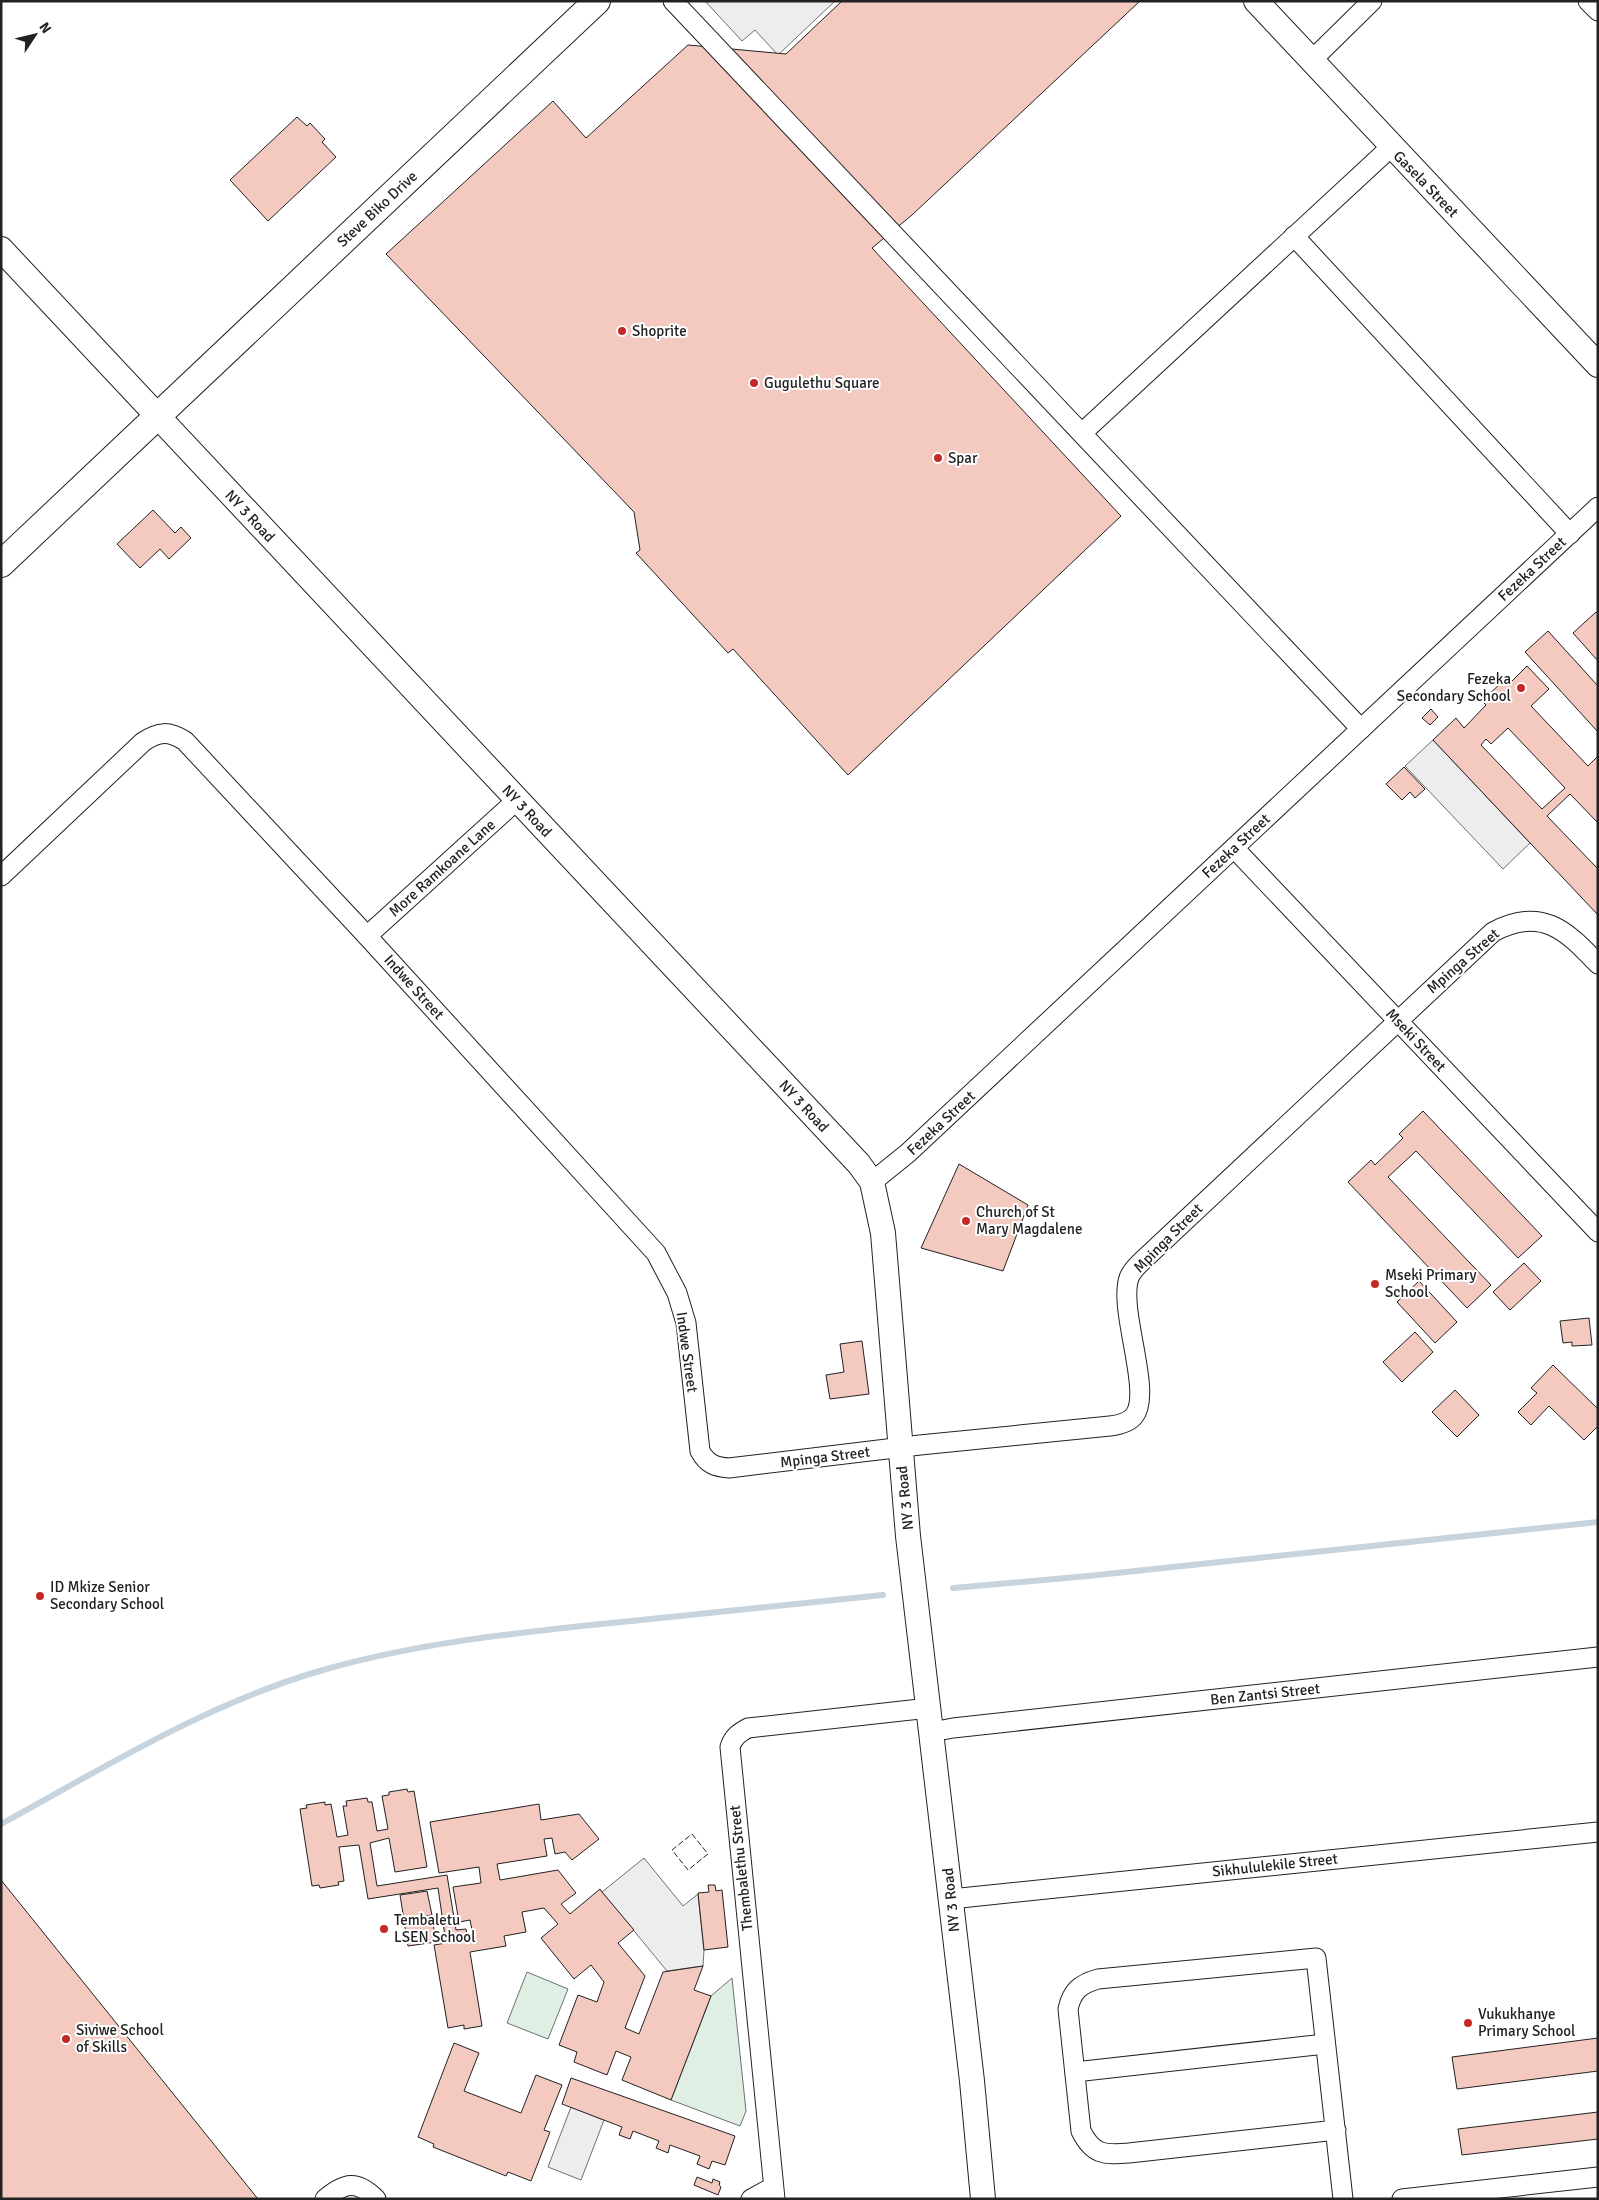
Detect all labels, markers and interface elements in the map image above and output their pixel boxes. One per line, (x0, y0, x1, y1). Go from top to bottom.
north arrow (10, 10, 60, 60)
text: N (35, 19, 55, 37)
street label: Gasela Street (1390, 147, 1462, 221)
street label: Steve Biko Drive (333, 167, 421, 251)
place label: Shoprite (632, 322, 687, 340)
marker: Shoprite (616, 325, 628, 337)
place label: Gugulethu Square (764, 374, 879, 392)
marker: Gugulethu Square (748, 377, 760, 389)
place label: Spar (948, 449, 978, 467)
marker: Spar (932, 452, 944, 464)
street label: NY 3 Road (221, 486, 279, 546)
street label: Fezeka Street (1494, 533, 1570, 605)
place label: Fezeka Secondary School (1397, 670, 1511, 705)
marker: Fezeka Secondary School (1515, 682, 1527, 694)
street label: NY 3 Road (498, 781, 556, 841)
street label: Fezeka Street (1198, 810, 1274, 882)
street label: More Ramkoane Lane (385, 815, 499, 921)
street label: Mpinga Street (1423, 925, 1503, 997)
street label: Indwe Street (380, 951, 448, 1023)
street label: Mseki Street (1382, 1005, 1450, 1075)
street label: NY 3 Road (775, 1076, 833, 1136)
street label: Fezeka Street (903, 1087, 979, 1159)
street label: Mpinga Street (1130, 1200, 1206, 1276)
place label: Church of St Mary Magdalene (976, 1203, 1083, 1238)
marker: Church of St Mary Magdalene (960, 1215, 972, 1227)
place label: Mseki Primary School (1385, 1266, 1477, 1301)
marker: Mseki Primary School (1369, 1278, 1381, 1290)
street label: Indwe Street (672, 1311, 702, 1393)
street label: Mpinga Street (779, 1443, 871, 1471)
street label: NY 3 Road (893, 1465, 917, 1531)
place label: ID Mkize Senior Secondary School (50, 1578, 164, 1613)
marker: ID Mkize Senior Secondary School (34, 1590, 46, 1602)
street label: Ben Zantsi Street (1209, 1679, 1321, 1709)
street label: Thembalethu Street (725, 1804, 757, 1932)
street label: Sikhululekile Street (1211, 1849, 1339, 1881)
street label: NY 3 Road (939, 1867, 963, 1933)
place label: Tembaletu LSEN School (394, 1911, 476, 1946)
marker: Tembaletu LSEN School (378, 1923, 390, 1935)
place label: Vukukhanye Primary School (1478, 2005, 1575, 2040)
marker: Vukukhanye Primary School (1462, 2017, 1474, 2029)
place label: Siviwe School of Skills (76, 2021, 164, 2056)
marker: Siviwe School of Skills (60, 2033, 72, 2045)

